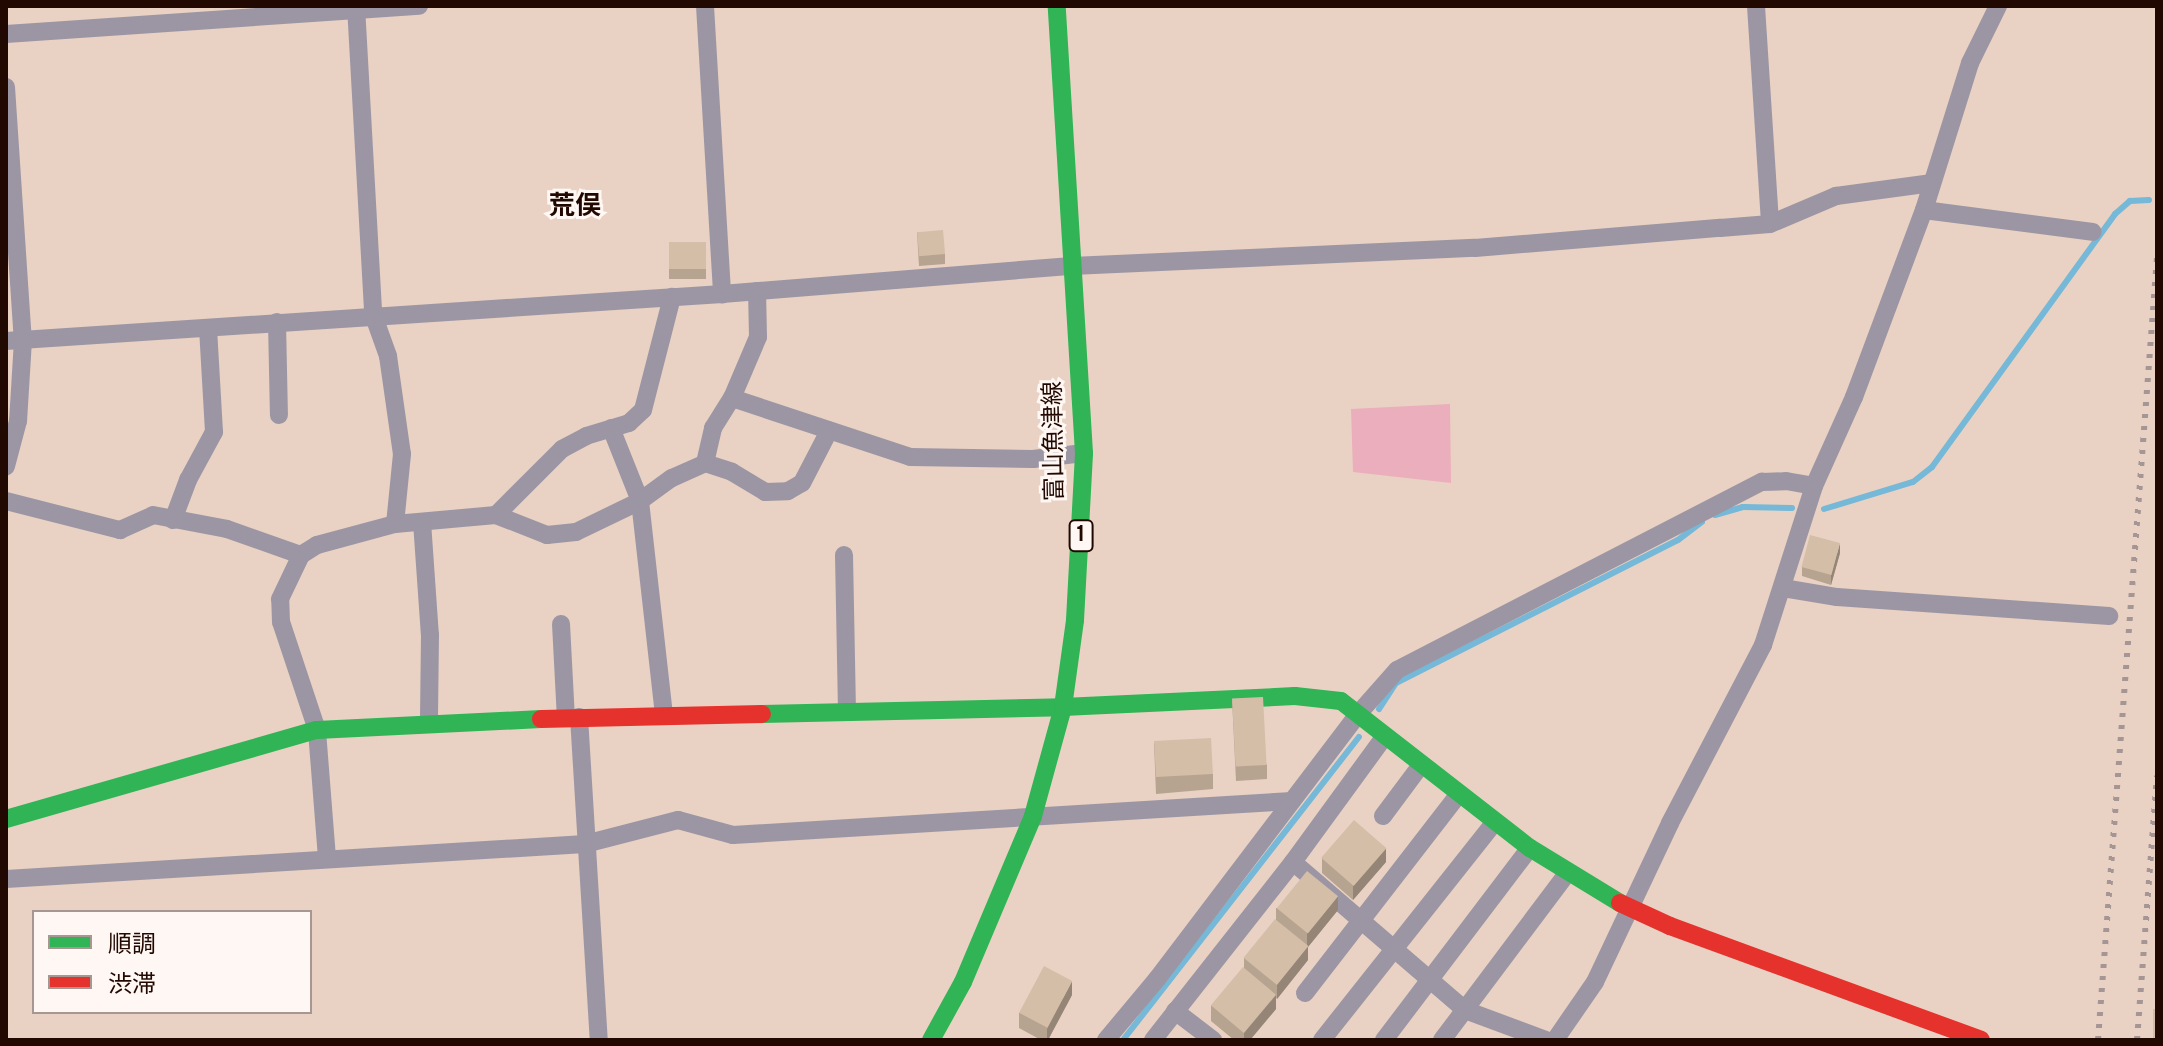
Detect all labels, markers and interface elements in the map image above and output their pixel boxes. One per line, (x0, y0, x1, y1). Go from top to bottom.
district label: 荒俣 (549, 192, 601, 224)
street label: 富山魚津線 (1041, 381, 1071, 501)
road number: 1 (1067, 518, 1095, 554)
legend (32, 910, 312, 1014)
text: 順調 (108, 931, 156, 961)
text: 渋滞 (108, 971, 156, 1001)

